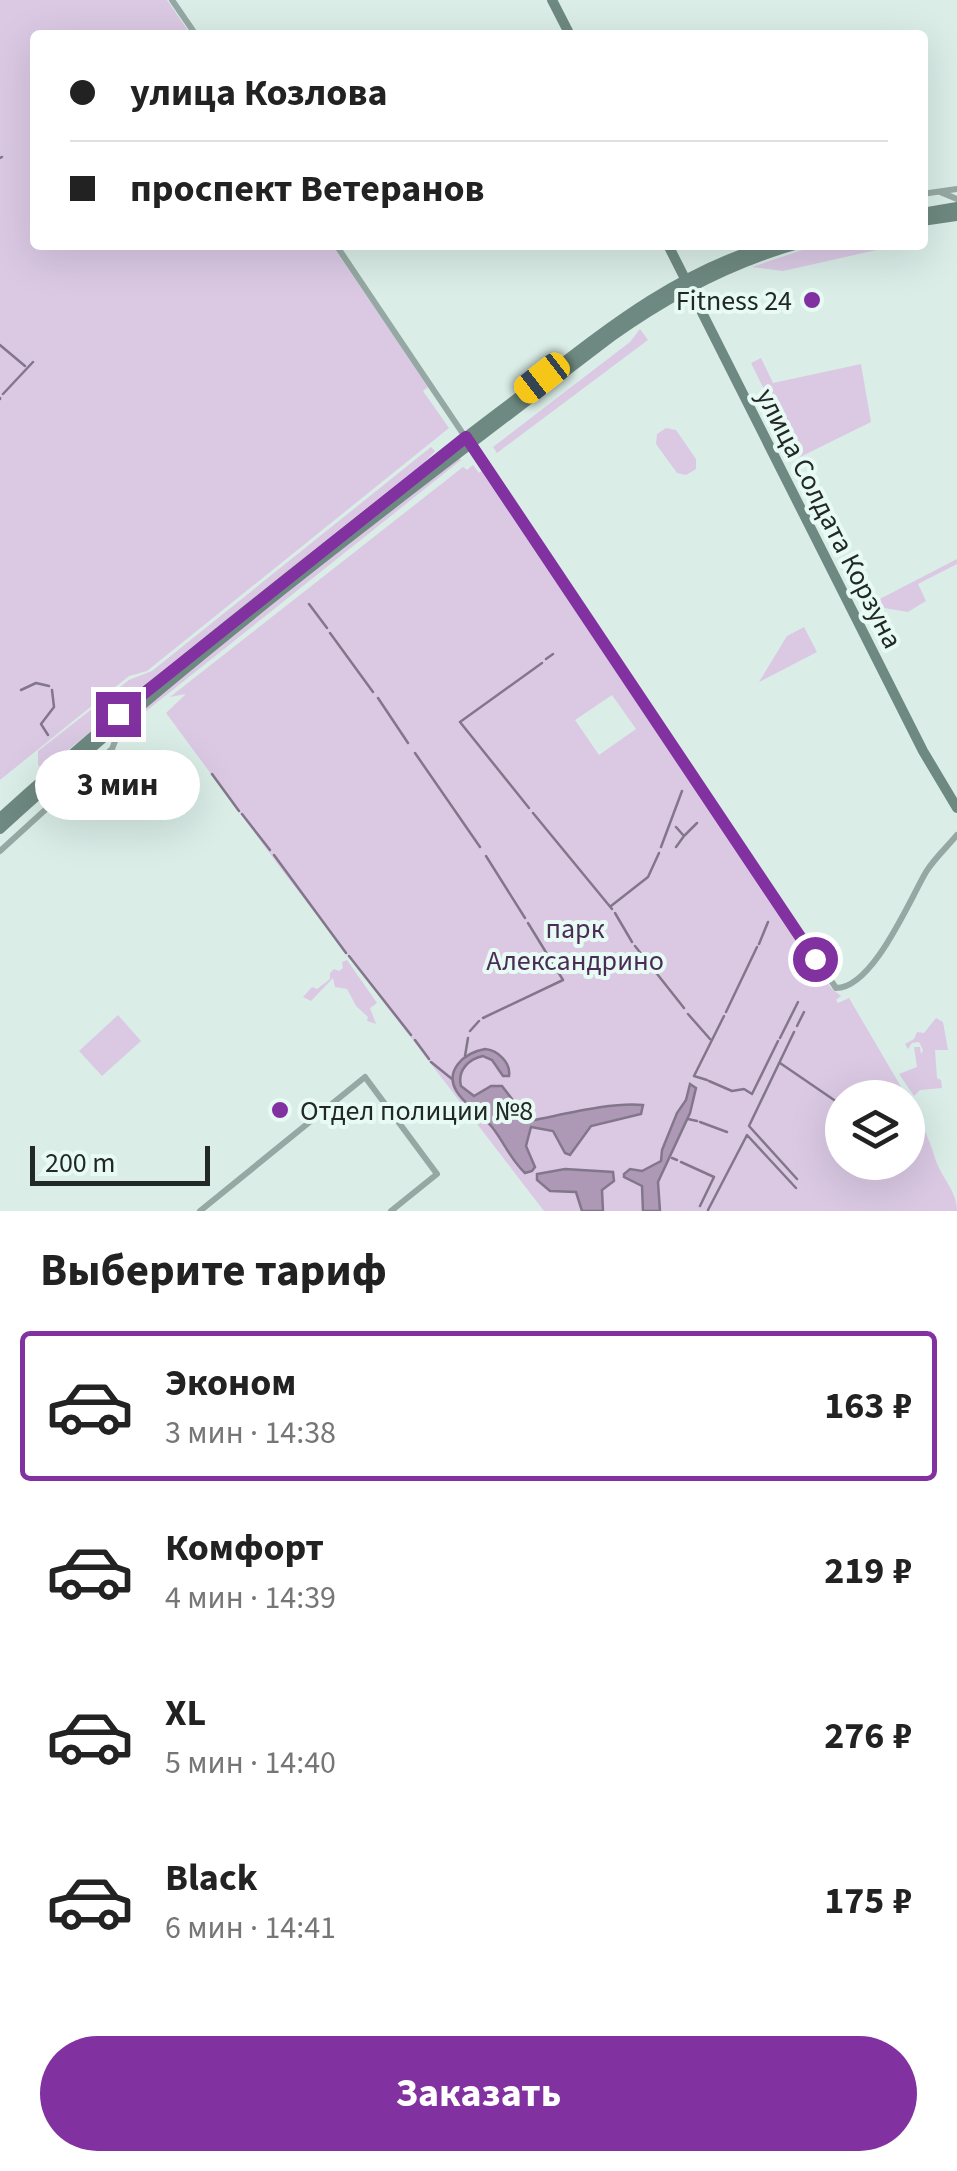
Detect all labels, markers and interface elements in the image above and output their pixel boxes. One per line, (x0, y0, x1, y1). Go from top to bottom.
text: улица Козлова (130, 66, 388, 120)
text: проспект Ветеранов (130, 162, 485, 216)
place label: Fitness 24 (676, 281, 792, 321)
marker: Fitness 24 (801, 289, 823, 311)
car (509, 348, 575, 408)
street label: улица Солдата Корзуна (746, 381, 912, 656)
route end (96, 692, 141, 737)
callout: 3 мин (36, 749, 200, 819)
text: 3 мин (77, 762, 158, 808)
park label: парк Александрино (486, 909, 664, 981)
route start (793, 937, 838, 982)
map controls (825, 1080, 925, 1180)
button: layers (825, 1080, 925, 1180)
place label: Отдел полиции №8 (300, 1091, 533, 1131)
marker: Отдел полиции №8 (269, 1099, 291, 1121)
scale bar (30, 1141, 210, 1186)
text: 200 m (45, 1143, 116, 1183)
text: Выберите тариф (40, 1239, 387, 1303)
text: Эконом (165, 1356, 296, 1410)
icon: car (45, 1361, 135, 1451)
text: 163 ₽ (824, 1379, 912, 1433)
text: 3 мин · 14:38 (165, 1410, 336, 1456)
text: Комфорт (165, 1521, 324, 1575)
icon: car (45, 1526, 135, 1616)
text: 219 ₽ (824, 1544, 912, 1598)
text: 4 мин · 14:39 (165, 1575, 336, 1621)
text: XL (165, 1686, 206, 1740)
icon: car (45, 1691, 135, 1781)
text: 276 ₽ (824, 1709, 912, 1763)
text: 5 мин · 14:40 (165, 1740, 336, 1786)
text: Black (165, 1851, 258, 1905)
icon: car (45, 1856, 135, 1946)
text: 175 ₽ (824, 1874, 912, 1928)
text: 6 мин · 14:41 (165, 1905, 336, 1951)
button: Заказать (40, 2036, 917, 2151)

